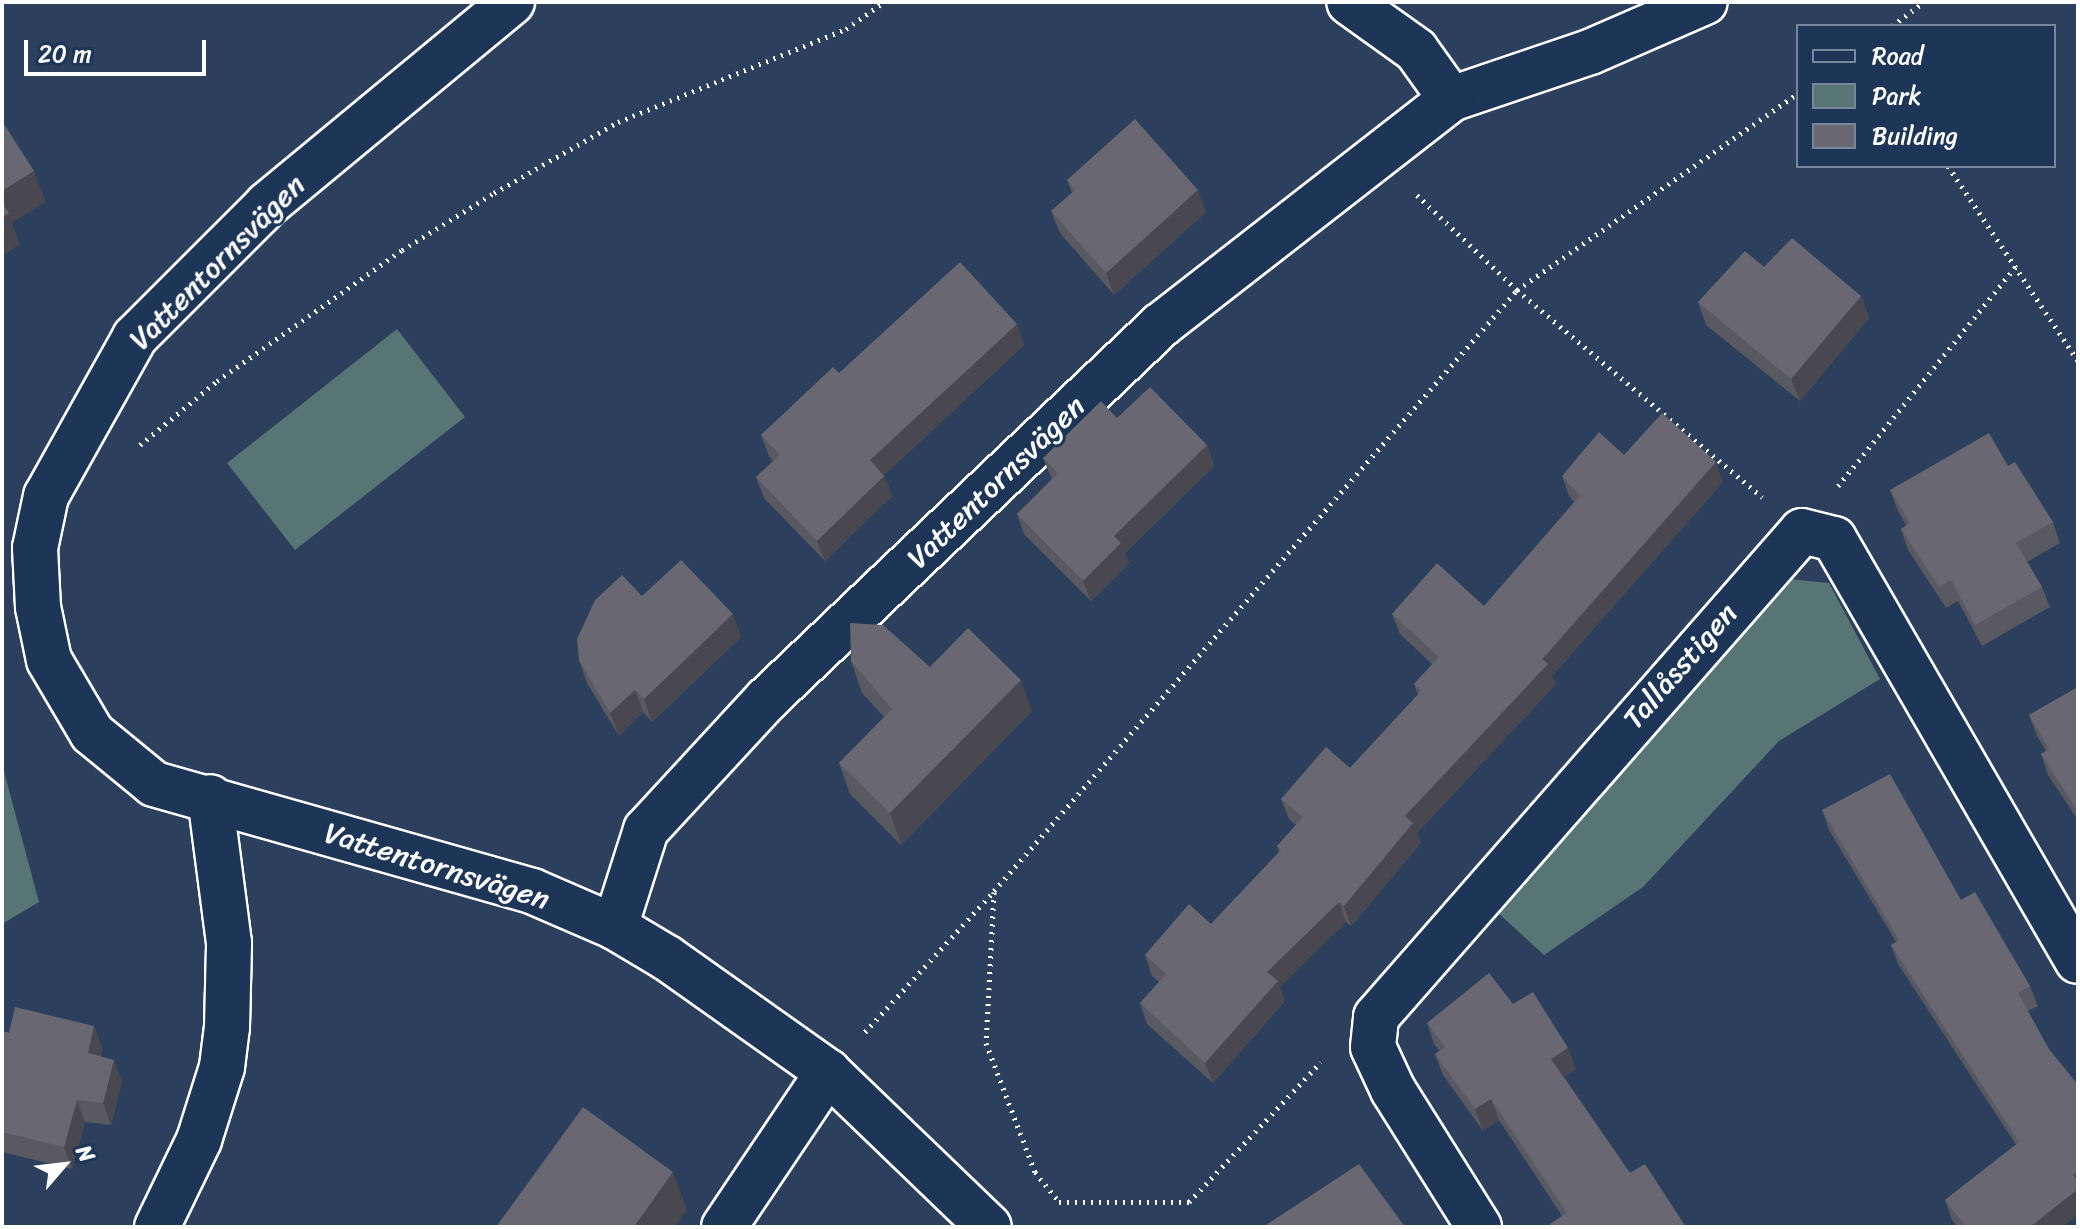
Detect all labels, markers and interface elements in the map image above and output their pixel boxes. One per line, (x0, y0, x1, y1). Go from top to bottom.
scale bar (28, 24, 210, 74)
legend (1796, 24, 2056, 168)
text: 20 m (38, 33, 92, 75)
text: Road (1872, 35, 1923, 77)
text: Park (1872, 75, 1921, 117)
text: Building (1872, 115, 1958, 157)
street label: Vattentornsvägen (122, 167, 312, 357)
street label: Vattentornsvägen (900, 388, 1092, 576)
street label: Tallåsstigen (1615, 596, 1745, 736)
street label: Vattentornsvägen (320, 815, 554, 917)
north arrow (24, 1125, 104, 1205)
text: N (65, 1138, 106, 1169)

